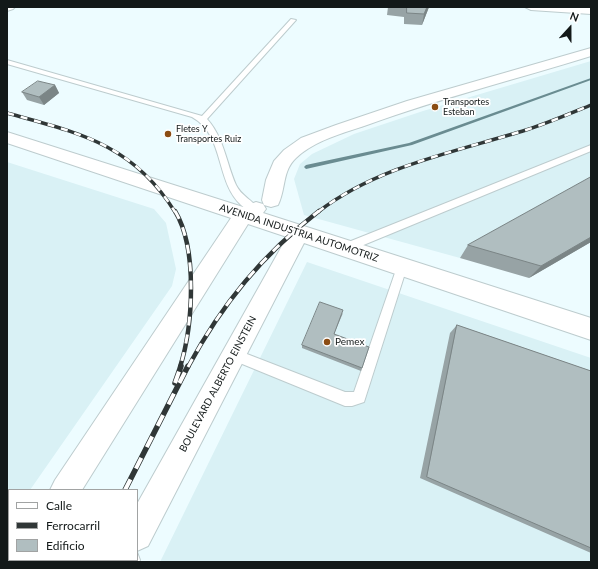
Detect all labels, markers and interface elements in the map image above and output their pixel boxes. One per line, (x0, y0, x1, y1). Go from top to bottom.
north arrow (550, 8, 590, 48)
text: N (568, 9, 581, 24)
place label: Transportes Esteban (443, 97, 489, 118)
marker: Transportes Esteban (430, 102, 440, 112)
place label: Fletes Y Transportes Ruiz (176, 124, 241, 145)
marker: Fletes Y Transportes Ruiz (163, 129, 173, 139)
street label: AVENIDA INDUSTRIA AUTOMOTRIZ (218, 202, 380, 264)
street label: BOULEVARD ALBERTO EINSTEIN (177, 314, 259, 454)
place label: Pemex (335, 336, 364, 348)
marker: Pemex (322, 337, 332, 347)
legend (8, 489, 138, 561)
text: Calle (46, 498, 72, 513)
text: Ferrocarril (46, 518, 100, 533)
text: Edificio (46, 538, 85, 553)

